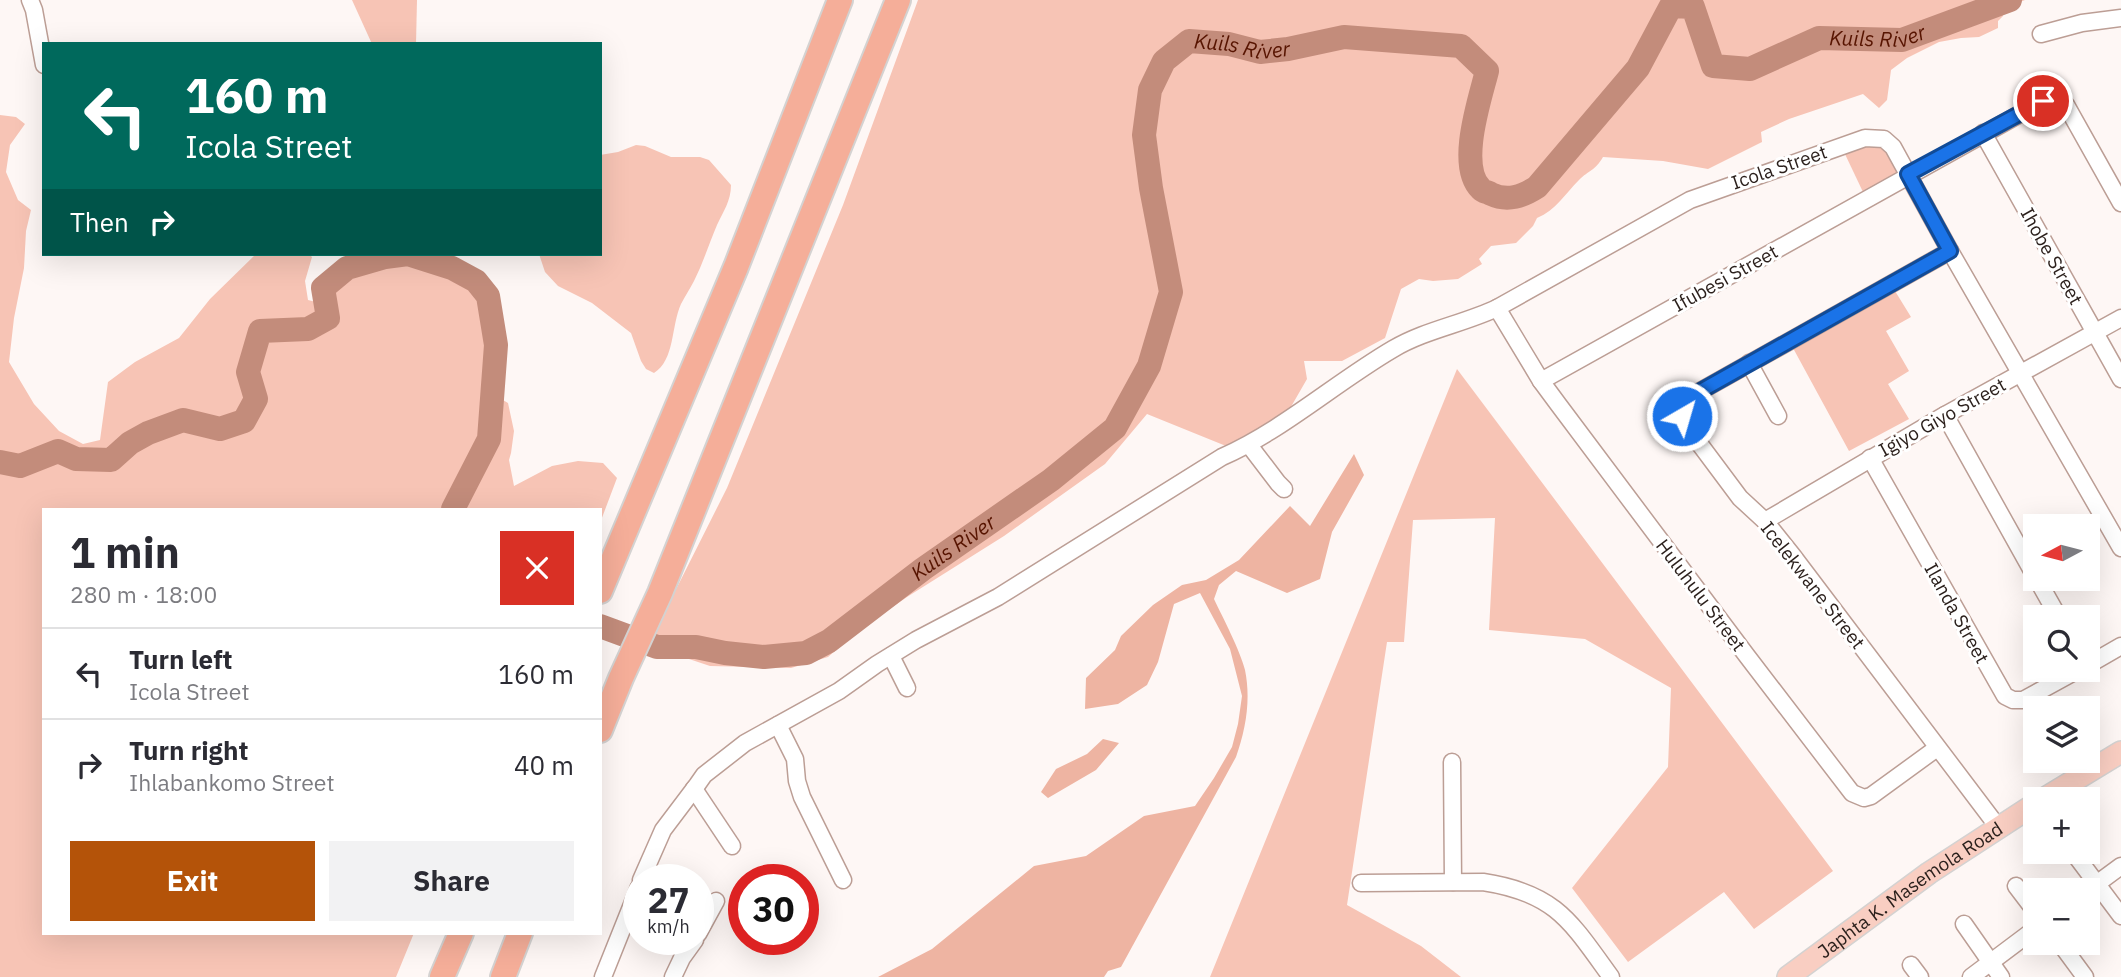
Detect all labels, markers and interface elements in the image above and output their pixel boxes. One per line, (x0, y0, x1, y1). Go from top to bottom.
water label: Kuils River (1829, 17, 1931, 54)
water label: Kuils River (1193, 26, 1293, 65)
text: 160 m (185, 63, 329, 126)
icon: left (70, 70, 161, 161)
pin (2013, 71, 2073, 131)
icon: arrive (2024, 82, 2062, 120)
text: Icola Street (185, 125, 353, 167)
street label: Icola Street (1728, 139, 1830, 195)
icon: right (143, 203, 181, 241)
street label: Ihobe Street (2016, 203, 2088, 309)
text: Then (70, 205, 129, 239)
street label: Ifubesi Street (1668, 239, 1782, 317)
street label: Igiyo Giyo Street (1874, 372, 2010, 462)
position arrow (1645, 379, 1719, 453)
water label: Kuils River (905, 507, 1002, 586)
north arrow (2023, 514, 2100, 592)
map controls (2023, 514, 2100, 955)
street label: Icelekwane Street (1756, 516, 1870, 654)
text: 1 min (70, 525, 180, 580)
button: close (500, 531, 574, 605)
street label: Huluhulu Street (1651, 534, 1751, 656)
street label: Ilanda Street (1919, 558, 1995, 668)
text: 280 m · 18:00 (70, 579, 217, 609)
button: search (2023, 605, 2100, 682)
text: Turn left (129, 642, 232, 676)
icon: left (70, 655, 108, 693)
text: 160 m (498, 657, 574, 691)
text: Icola Street (129, 676, 249, 706)
button: layers (2023, 696, 2100, 773)
text: Turn right (129, 733, 248, 767)
icon: right (70, 746, 108, 784)
text: 40 m (514, 748, 574, 782)
text: Ihlabankomo Street (129, 767, 335, 797)
button: + (2023, 787, 2100, 864)
street label: Japhta K. Masemola Road (1813, 816, 2007, 963)
button: Exit (70, 841, 315, 921)
button: Share (329, 841, 574, 921)
speed limit sign: 30 (728, 864, 819, 955)
text: 27 (647, 877, 690, 923)
button: − (2023, 878, 2100, 955)
text: km/h (647, 915, 690, 938)

